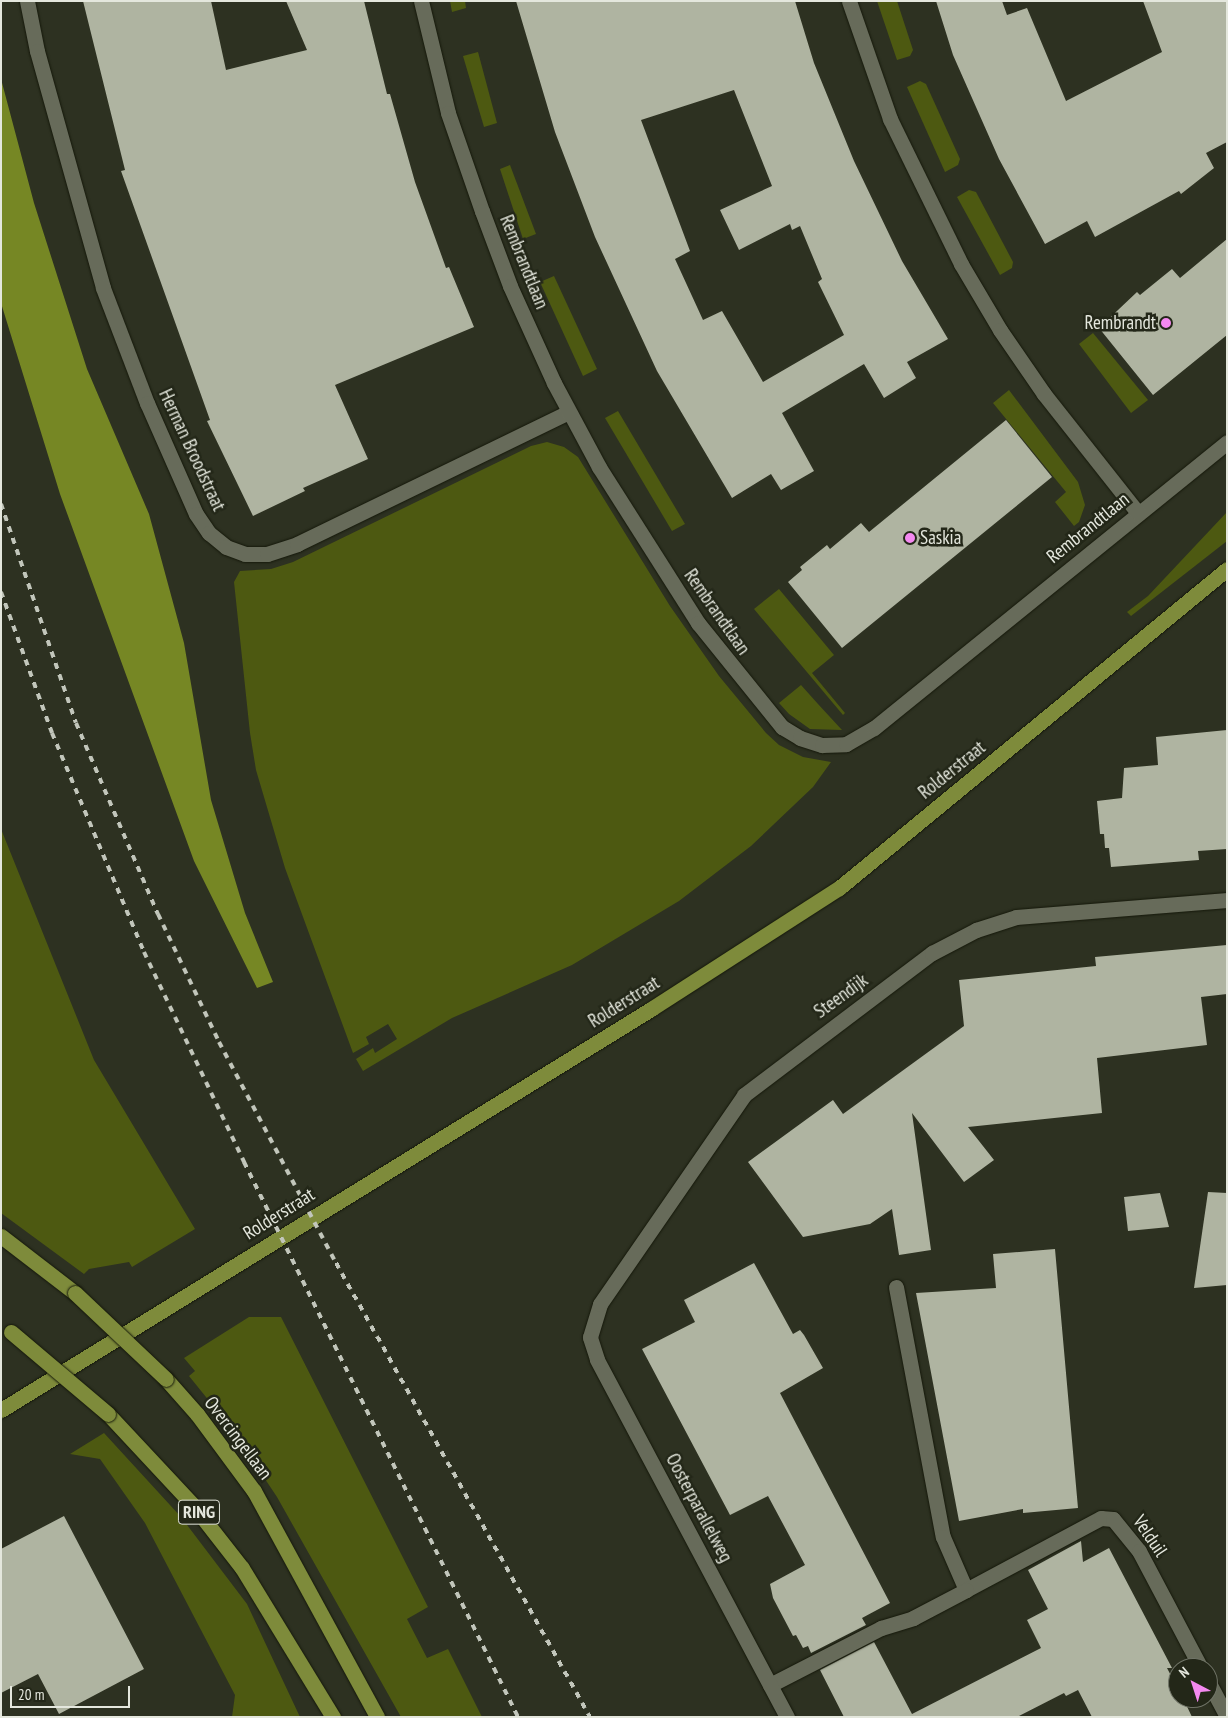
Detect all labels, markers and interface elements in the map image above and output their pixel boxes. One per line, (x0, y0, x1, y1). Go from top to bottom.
street label: Rembrandtlaan (495, 212, 553, 312)
place label: Rembrandt (1085, 312, 1156, 334)
marker: Rembrandt (1160, 317, 1172, 329)
street label: Herman Broodstraat (154, 386, 230, 514)
street label: Rembrandtlaan (1042, 488, 1134, 568)
place label: Saskia (920, 527, 961, 549)
marker: Saskia (904, 532, 916, 544)
street label: Rembrandtlaan (679, 565, 755, 659)
street label: Rolderstraat (914, 736, 990, 804)
street label: Steendijk (810, 969, 872, 1023)
street label: Rolderstraat (584, 971, 664, 1033)
street label: Rolderstraat (239, 1183, 319, 1245)
street label: Overcingellaan (199, 1392, 277, 1484)
street label: Oosterparallelweg (661, 1450, 737, 1566)
road number: RING (178, 1496, 220, 1528)
street label: Velduil (1128, 1511, 1172, 1561)
north arrow (1168, 1658, 1218, 1708)
text: N (1175, 1663, 1193, 1682)
scale bar (12, 1676, 132, 1708)
text: 20 m (18, 1685, 44, 1704)

